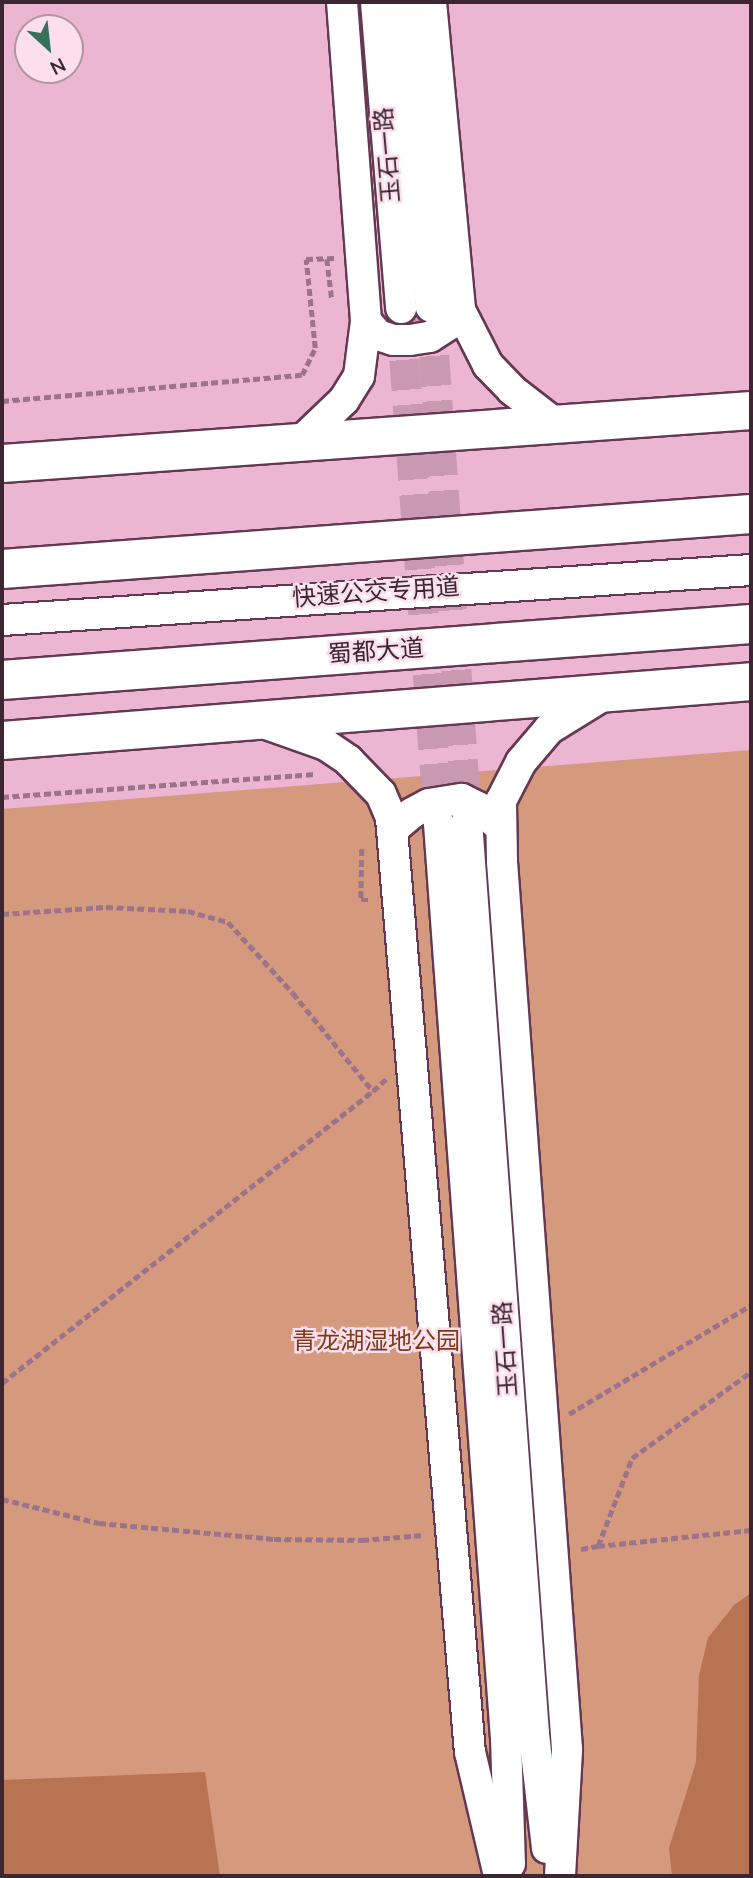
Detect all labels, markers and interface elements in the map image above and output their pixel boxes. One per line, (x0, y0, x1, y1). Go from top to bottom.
north arrow (14, 14, 84, 84)
text: N (45, 51, 70, 81)
street label: 玉石一路 (369, 106, 407, 204)
street label: 快速公交专用道 (291, 573, 461, 613)
street label: 蜀都大道 (327, 634, 425, 670)
street label: 玉石一路 (488, 1300, 524, 1398)
park label: 青龙湖湿地公园 (292, 1328, 460, 1356)

